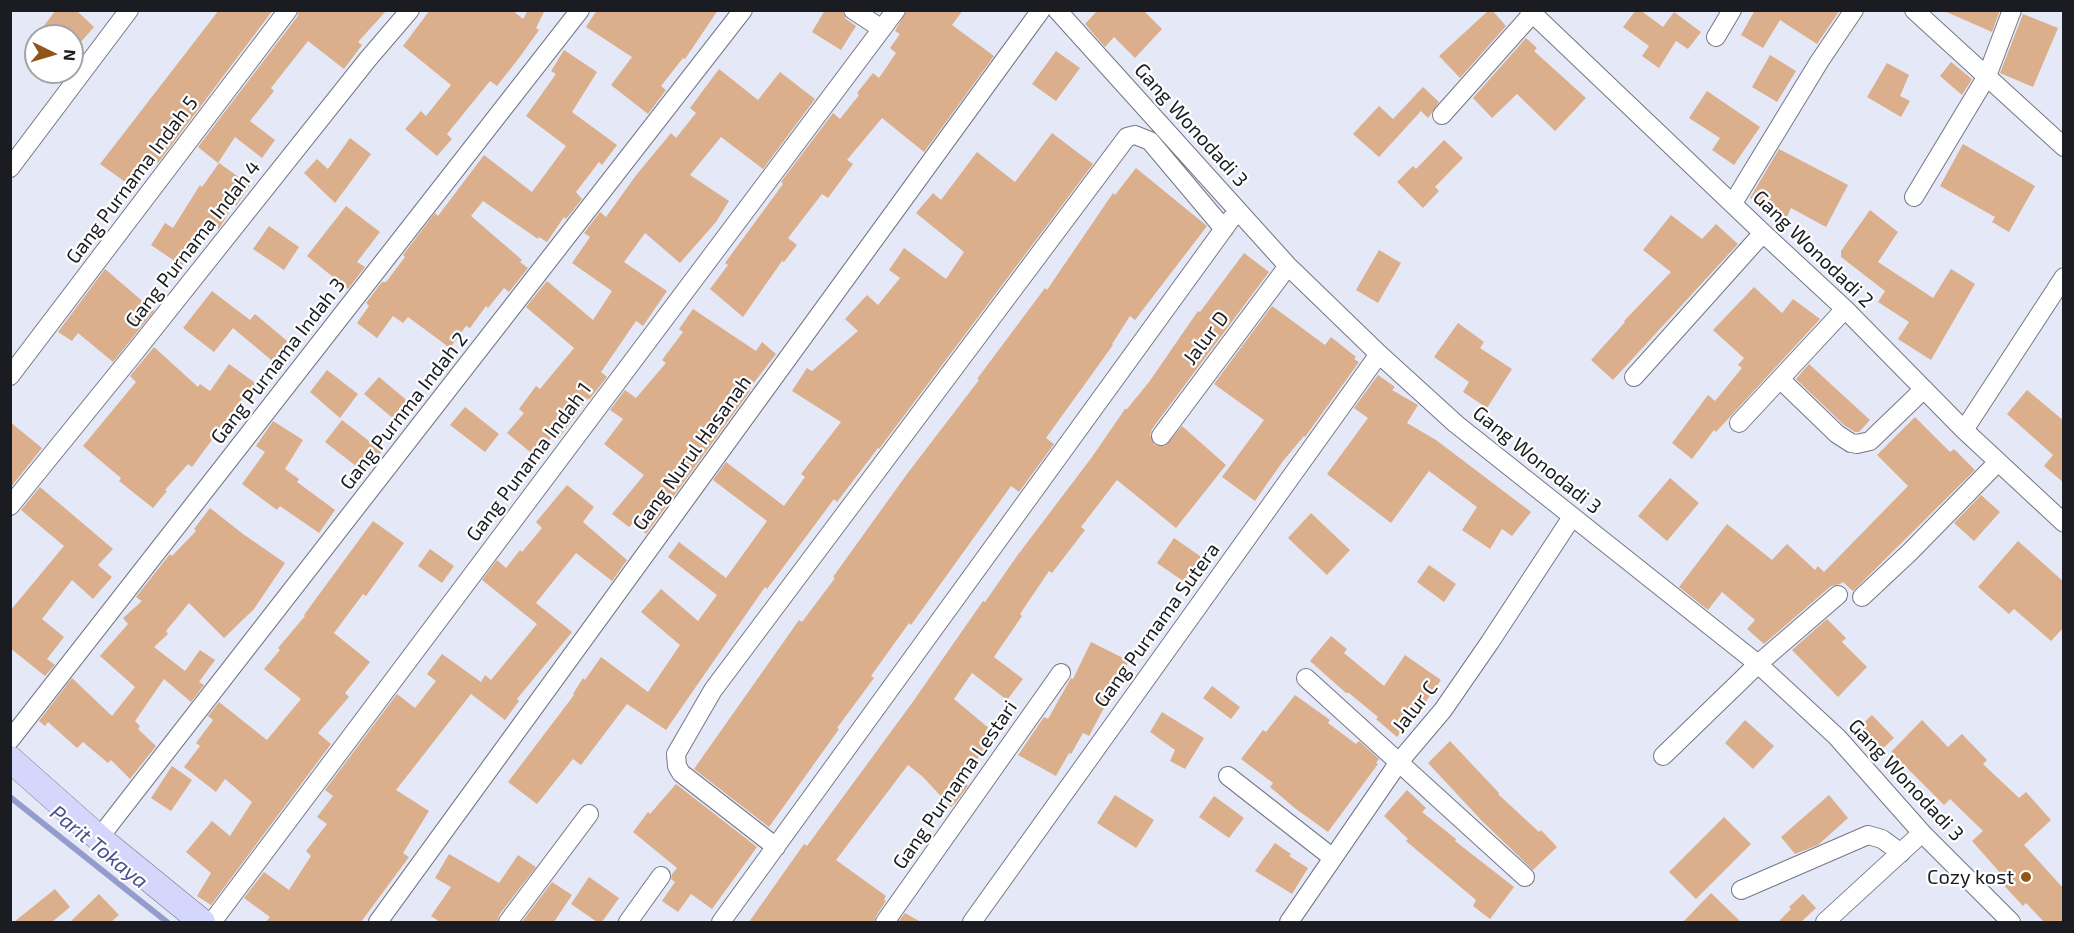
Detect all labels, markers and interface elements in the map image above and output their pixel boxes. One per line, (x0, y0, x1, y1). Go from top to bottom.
north arrow (24, 24, 84, 84)
text: N (60, 49, 80, 62)
street label: Gang Wonodadi 3 (1129, 58, 1253, 192)
street label: Gang Purnama Indah 5 (61, 91, 203, 269)
street label: Gang Purnama Indah 4 (120, 156, 266, 332)
street label: Gang Wonodadi 2 (1748, 185, 1878, 313)
street label: Gang Purnama Indah 3 (206, 273, 350, 449)
street label: Jalur D (1178, 306, 1234, 370)
street label: Gang Purnma Indah 2 (335, 327, 473, 495)
street label: Gang Nurul Hasanah (628, 371, 756, 535)
street label: Gang Punama Indah 1 (461, 378, 597, 546)
street label: Gang Wonodadi 3 (1468, 401, 1606, 519)
street label: Gang Purnama Sutera (1089, 538, 1225, 712)
street label: Jalur C (1387, 676, 1443, 738)
street label: Gang Purnama Lestari (888, 696, 1022, 874)
street label: Gang Wonodadi 3 (1843, 714, 1969, 846)
water label: Parit Tokaya (45, 800, 153, 894)
place label: Cozy kost (1927, 865, 2014, 889)
marker: Cozy kost (2019, 870, 2033, 884)

